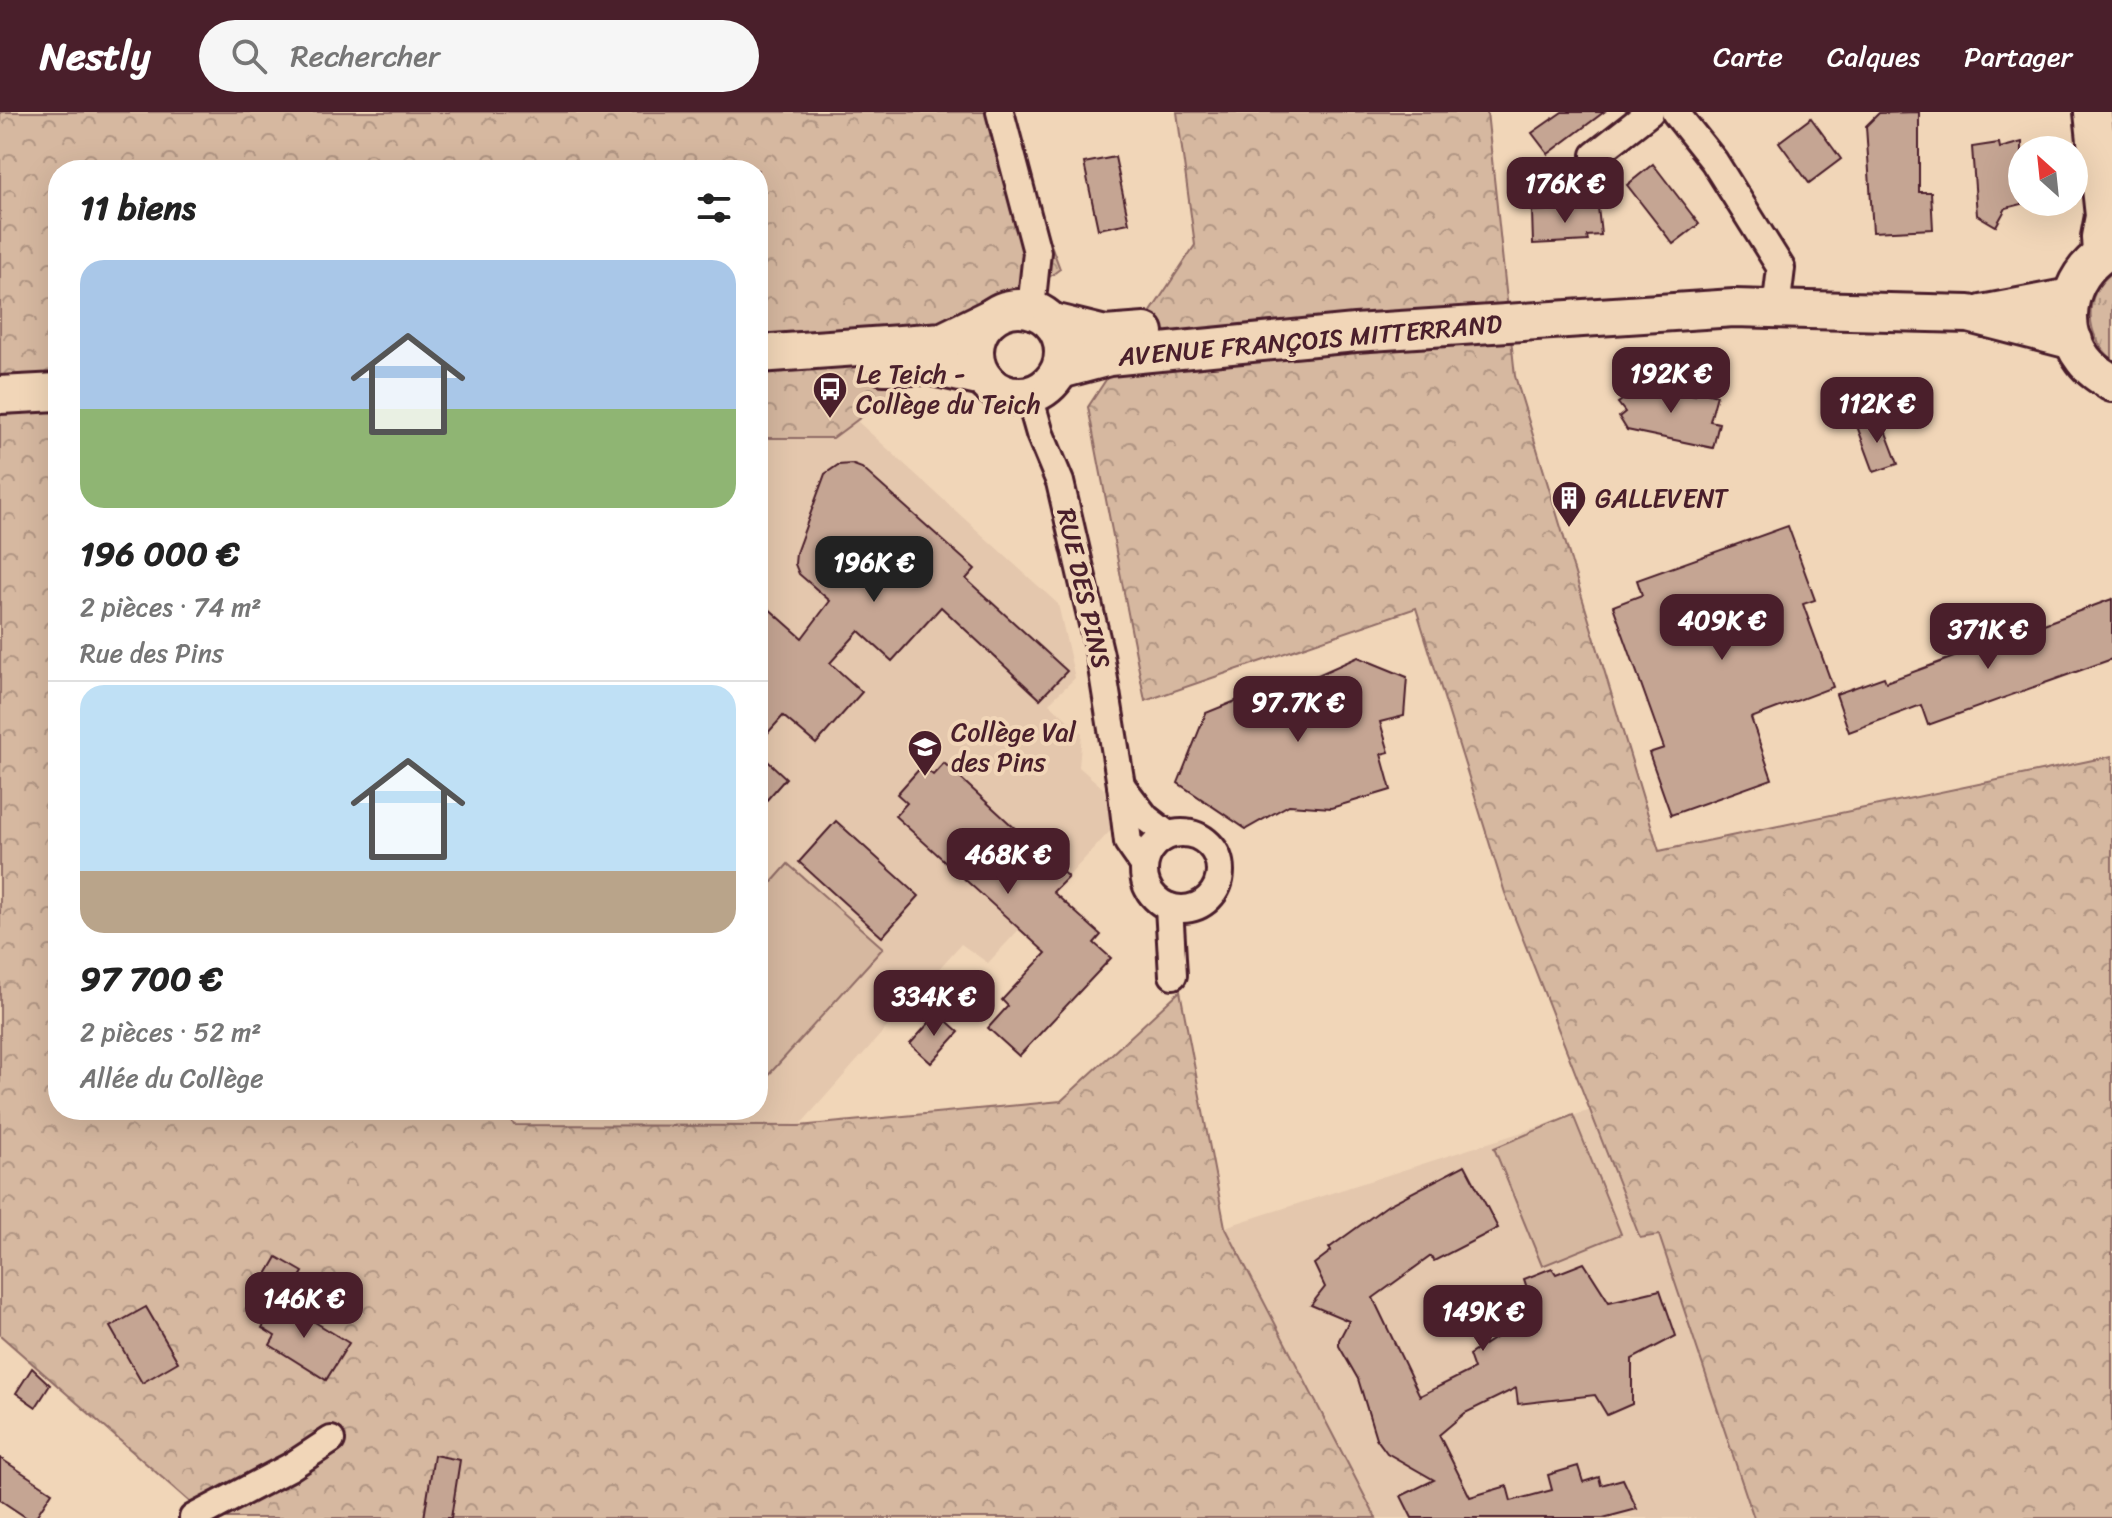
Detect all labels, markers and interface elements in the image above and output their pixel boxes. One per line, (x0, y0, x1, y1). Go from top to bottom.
search box (199, 20, 759, 92)
text: Nestly (40, 23, 151, 90)
text: Rechercher (291, 29, 440, 83)
text: Carte (1713, 32, 1783, 81)
text: Calques (1827, 32, 1920, 81)
text: Partager (1964, 32, 2072, 81)
icon: search (227, 34, 271, 78)
north arrow (2008, 136, 2088, 216)
map controls (2008, 136, 2088, 216)
pin: 176K € (1500, 157, 1630, 225)
text: 176K € (1525, 160, 1605, 206)
text: 11 biens (80, 178, 196, 238)
icon: filters (692, 186, 736, 230)
street label: AVENUE FRANÇOIS MITTERRAND (1115, 300, 1504, 380)
icon: home (336, 312, 480, 456)
pin: 192K € (1606, 347, 1736, 415)
text: 192K € (1630, 350, 1712, 396)
place label: Le Teich - Collège du Teich (856, 351, 1041, 427)
bus stop icon: Le Teich - Collège du Teich (811, 370, 849, 420)
pin: 112K € (1812, 377, 1942, 445)
text: 112K € (1838, 380, 1916, 426)
place label: GALLEVENT (1595, 475, 1730, 521)
building icon: GALLEVENT (1550, 479, 1588, 529)
street label: RUE DES PINS (1043, 503, 1125, 673)
text: 196 000 € (80, 524, 240, 584)
pin: 196K € (809, 536, 939, 604)
text: 196K € (833, 539, 915, 585)
text: 2 pièces · 74 m² (80, 584, 262, 630)
pin: 409K € (1657, 594, 1787, 662)
text: 409K € (1678, 597, 1766, 643)
pin: 371K € (1923, 603, 2053, 671)
text: 371K € (1948, 606, 2028, 652)
text: Rue des Pins (80, 630, 224, 676)
pin: 97.7K € (1224, 676, 1372, 744)
text: 97.7K € (1251, 679, 1345, 725)
place label: Collège Val des Pins (951, 709, 1077, 785)
school or university icon: Collège Val des Pins (906, 728, 944, 778)
icon: home (336, 737, 480, 881)
pin: 468K € (943, 828, 1073, 896)
text: 468K € (965, 831, 1051, 877)
text: 97 700 € (80, 949, 223, 1009)
pin: 334K € (869, 970, 999, 1038)
text: 334K € (892, 973, 976, 1019)
text: 2 pièces · 52 m² (80, 1009, 261, 1055)
text: Allée du Collège (80, 1055, 264, 1101)
pin: 146K € (239, 1272, 369, 1340)
text: 146K € (263, 1275, 345, 1321)
pin: 149K € (1418, 1285, 1548, 1353)
text: 149K € (1441, 1288, 1525, 1334)

